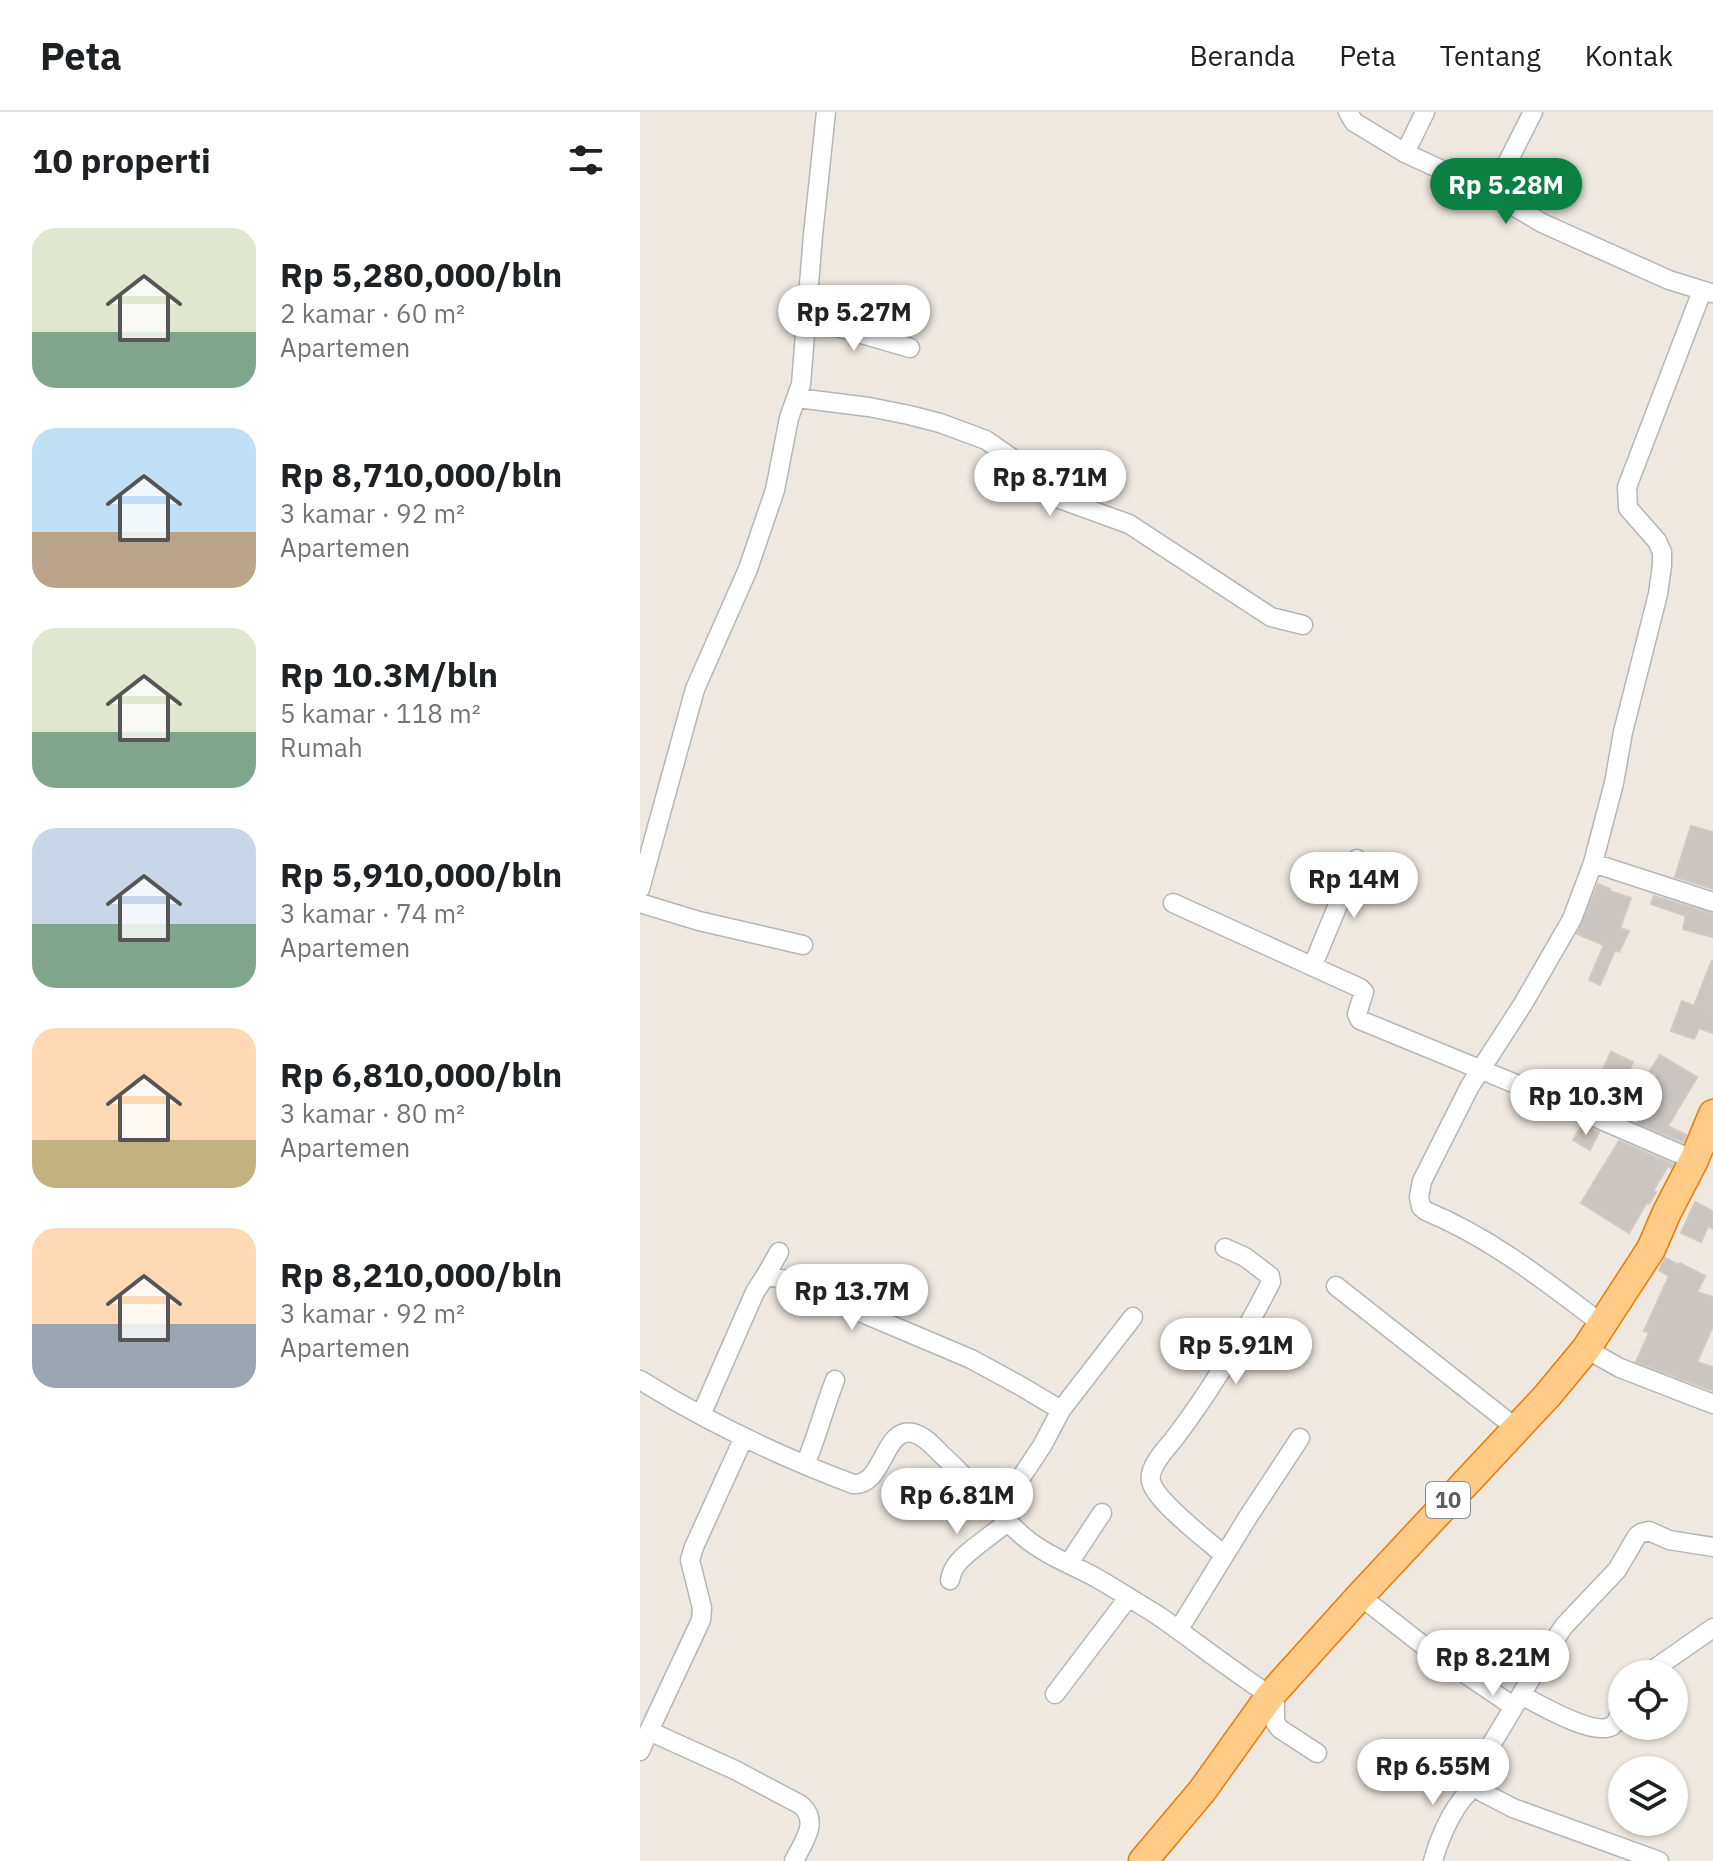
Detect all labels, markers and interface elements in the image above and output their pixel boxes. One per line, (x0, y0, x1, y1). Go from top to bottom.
text: Peta (40, 31, 122, 80)
text: Beranda (1189, 37, 1295, 74)
text: Peta (1339, 37, 1396, 74)
text: Tentang (1440, 37, 1541, 74)
text: Kontak (1585, 37, 1673, 74)
text: 10 properti (32, 138, 211, 182)
icon: filters (564, 138, 608, 182)
pin: Rp 5.28M (1423, 158, 1589, 226)
text: Rp 5.28M (1448, 167, 1564, 201)
text: Rp 5,280,000/bln (280, 252, 562, 296)
icon: home (96, 260, 192, 356)
pin: Rp 5.27M (771, 285, 937, 353)
text: Rp 5.27M (796, 294, 912, 328)
text: 2 kamar · 60 m² (280, 296, 465, 330)
text: Apartemen (280, 330, 410, 364)
pin: Rp 8.71M (967, 450, 1133, 518)
text: Rp 8,710,000/bln (280, 452, 562, 496)
text: Rp 8.71M (992, 459, 1108, 493)
icon: home (96, 460, 192, 556)
text: 3 kamar · 92 m² (280, 496, 465, 530)
text: Apartemen (280, 530, 410, 564)
text: Rp 10.3M/bln (280, 652, 498, 696)
icon: home (96, 660, 192, 756)
text: 5 kamar · 118 m² (280, 696, 481, 730)
text: Rumah (280, 730, 363, 764)
text: Rp 5,910,000/bln (280, 852, 562, 896)
pin: Rp 14M (1289, 852, 1419, 920)
icon: home (96, 860, 192, 956)
text: Rp 14M (1308, 861, 1400, 895)
text: 3 kamar · 74 m² (280, 896, 465, 930)
text: Apartemen (280, 930, 410, 964)
text: Rp 6,810,000/bln (280, 1052, 562, 1096)
icon: home (96, 1060, 192, 1156)
pin: Rp 10.3M (1503, 1069, 1669, 1137)
text: Rp 10.3M (1528, 1078, 1644, 1112)
text: 3 kamar · 80 m² (280, 1096, 465, 1130)
text: Apartemen (280, 1130, 410, 1164)
text: Rp 8,210,000/bln (280, 1252, 562, 1296)
icon: home (96, 1260, 192, 1356)
pin: Rp 13.7M (769, 1264, 935, 1332)
text: Rp 13.7M (794, 1273, 910, 1307)
text: 3 kamar · 92 m² (280, 1296, 465, 1330)
pin: Rp 5.91M (1153, 1318, 1319, 1386)
text: Rp 5.91M (1178, 1327, 1294, 1361)
text: Apartemen (280, 1330, 410, 1364)
pin: Rp 6.81M (874, 1468, 1040, 1536)
text: Rp 6.81M (899, 1477, 1015, 1511)
road number: 10 (1426, 1482, 1470, 1518)
pin: Rp 8.21M (1410, 1630, 1576, 1698)
text: Rp 8.21M (1435, 1639, 1551, 1673)
map controls (1608, 1660, 1688, 1836)
button: locate (1608, 1660, 1688, 1740)
pin: Rp 6.55M (1350, 1739, 1516, 1807)
text: Rp 6.55M (1375, 1748, 1491, 1782)
button: layers (1608, 1756, 1688, 1836)

